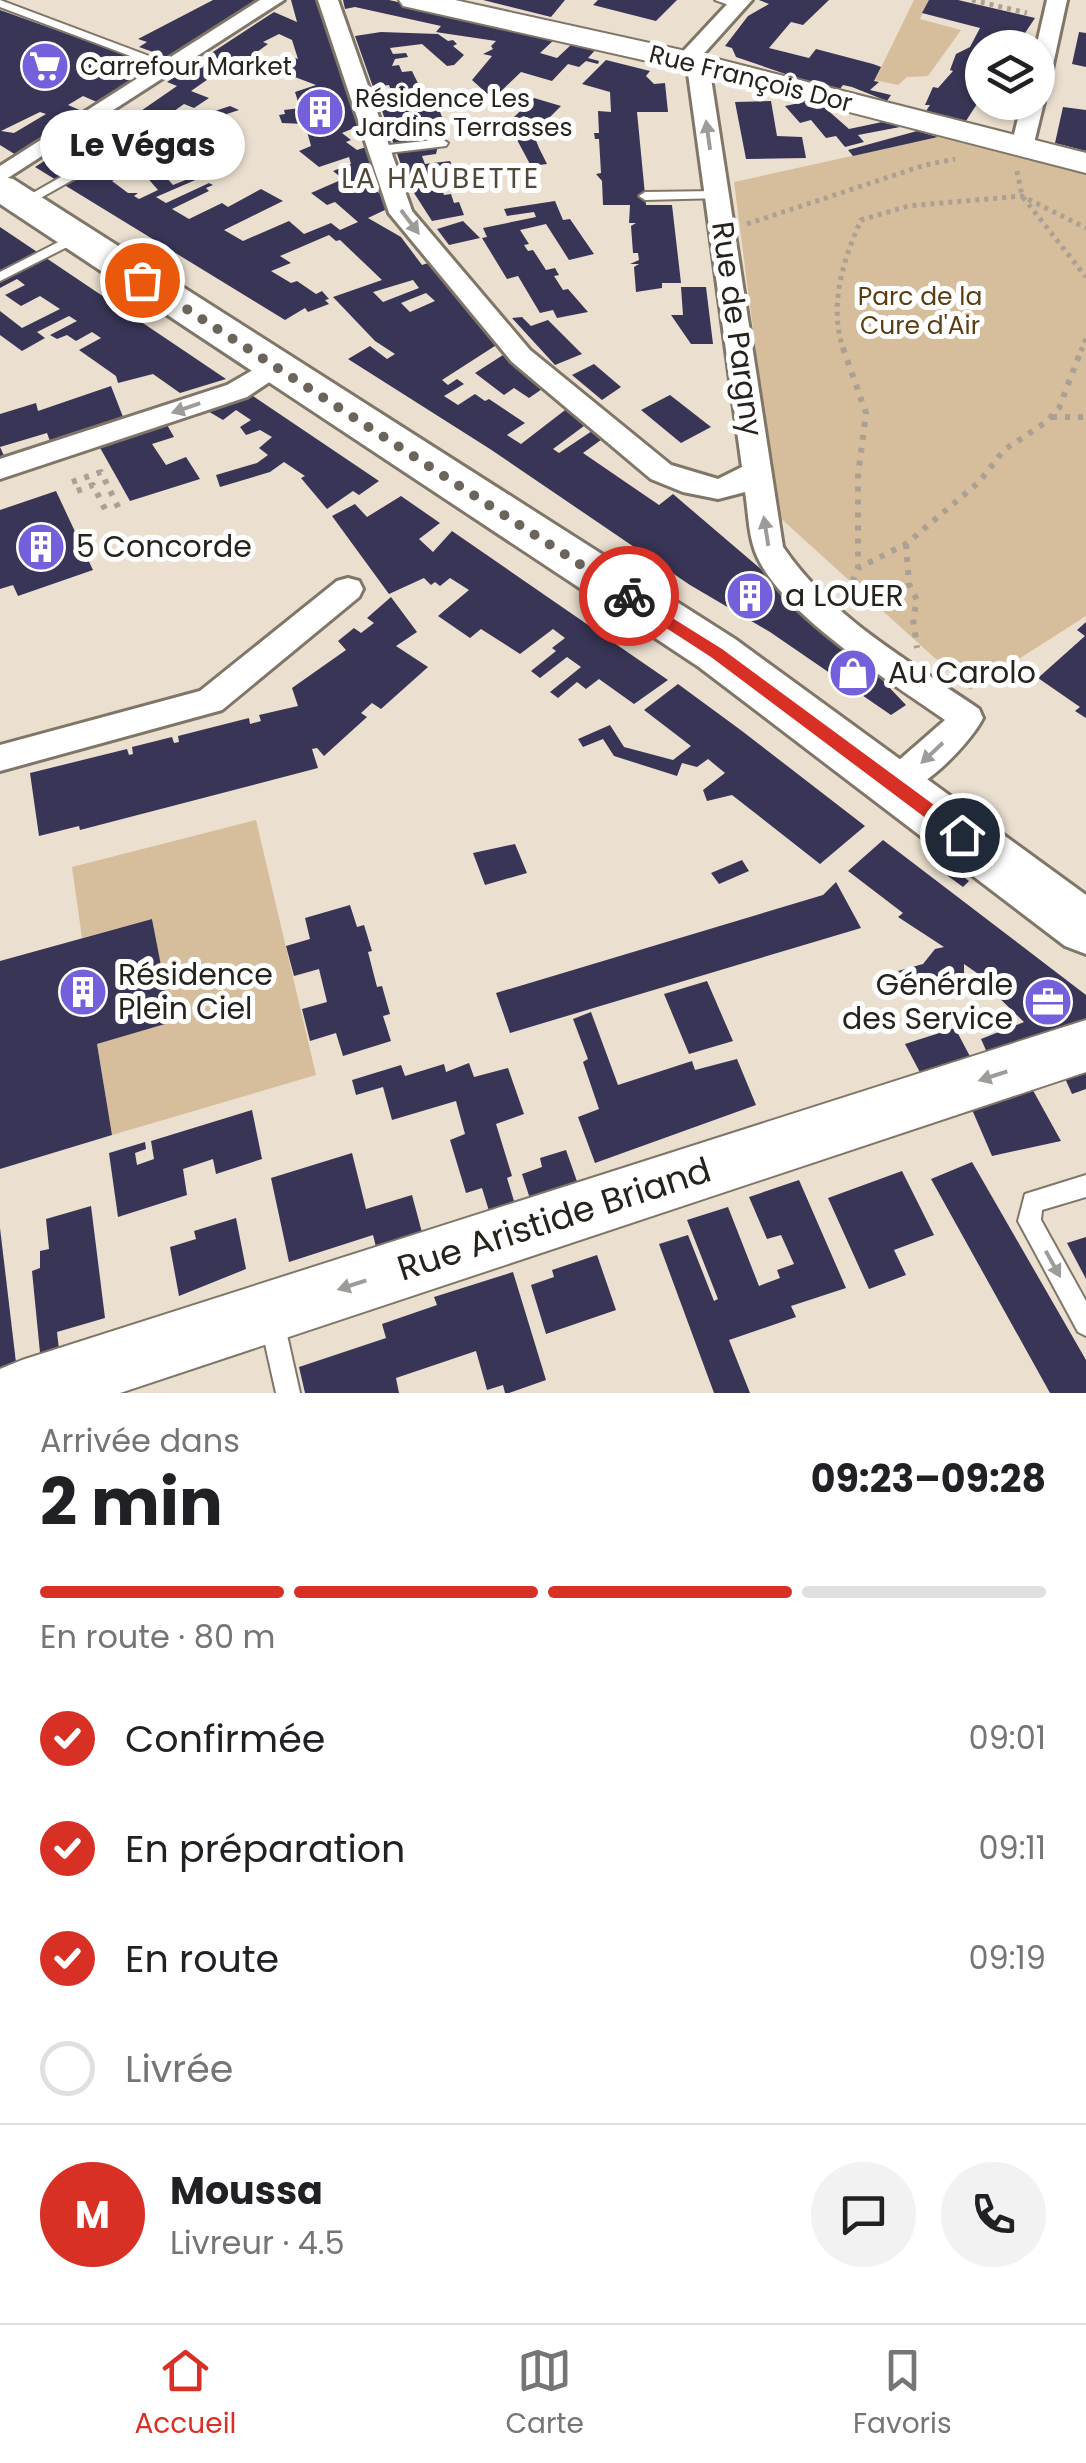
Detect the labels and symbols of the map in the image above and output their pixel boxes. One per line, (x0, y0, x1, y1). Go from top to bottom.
street label: Rue François Dor (646, 36, 856, 121)
supermarket icon: Carrefour Market (19, 40, 71, 92)
place label: Carrefour Market (80, 49, 292, 84)
place label: Résidence Les Jardins Terrasses (355, 81, 572, 145)
building icon: Résidence Les Jardins Terrasses (294, 86, 346, 138)
callout: Le Végas (39, 110, 244, 180)
one-way arrow (700, 119, 716, 151)
district label: LA HAUBETTE (341, 159, 541, 198)
one-way arrow (399, 209, 419, 235)
street label: Rue de Pargny (701, 219, 774, 439)
pin (100, 238, 185, 323)
park label: Parc de la Cure d'Air (858, 279, 982, 343)
one-way arrow (171, 401, 201, 416)
one-way arrow (758, 515, 773, 547)
building icon: 5 Concorde (15, 521, 67, 573)
place label: 5 Concorde (76, 525, 252, 568)
courier (579, 546, 679, 646)
building icon: a LOUER (724, 570, 776, 622)
place label: a LOUER (785, 574, 904, 617)
shop icon: Au Carolo (827, 647, 879, 699)
place label: Au Carolo (888, 651, 1036, 694)
one-way arrow (920, 741, 944, 764)
pin (920, 793, 1005, 878)
place label: Résidence Plein Ciel (118, 953, 273, 1030)
place label: Générale des Service (842, 963, 1013, 1040)
building icon: Résidence Plein Ciel (57, 966, 109, 1018)
office icon: Générale des Service (1022, 976, 1074, 1028)
one-way arrow (978, 1069, 1008, 1084)
street label: Rue Aristide Briand (391, 1145, 717, 1292)
one-way arrow (1044, 1250, 1061, 1279)
one-way arrow (336, 1279, 366, 1294)

